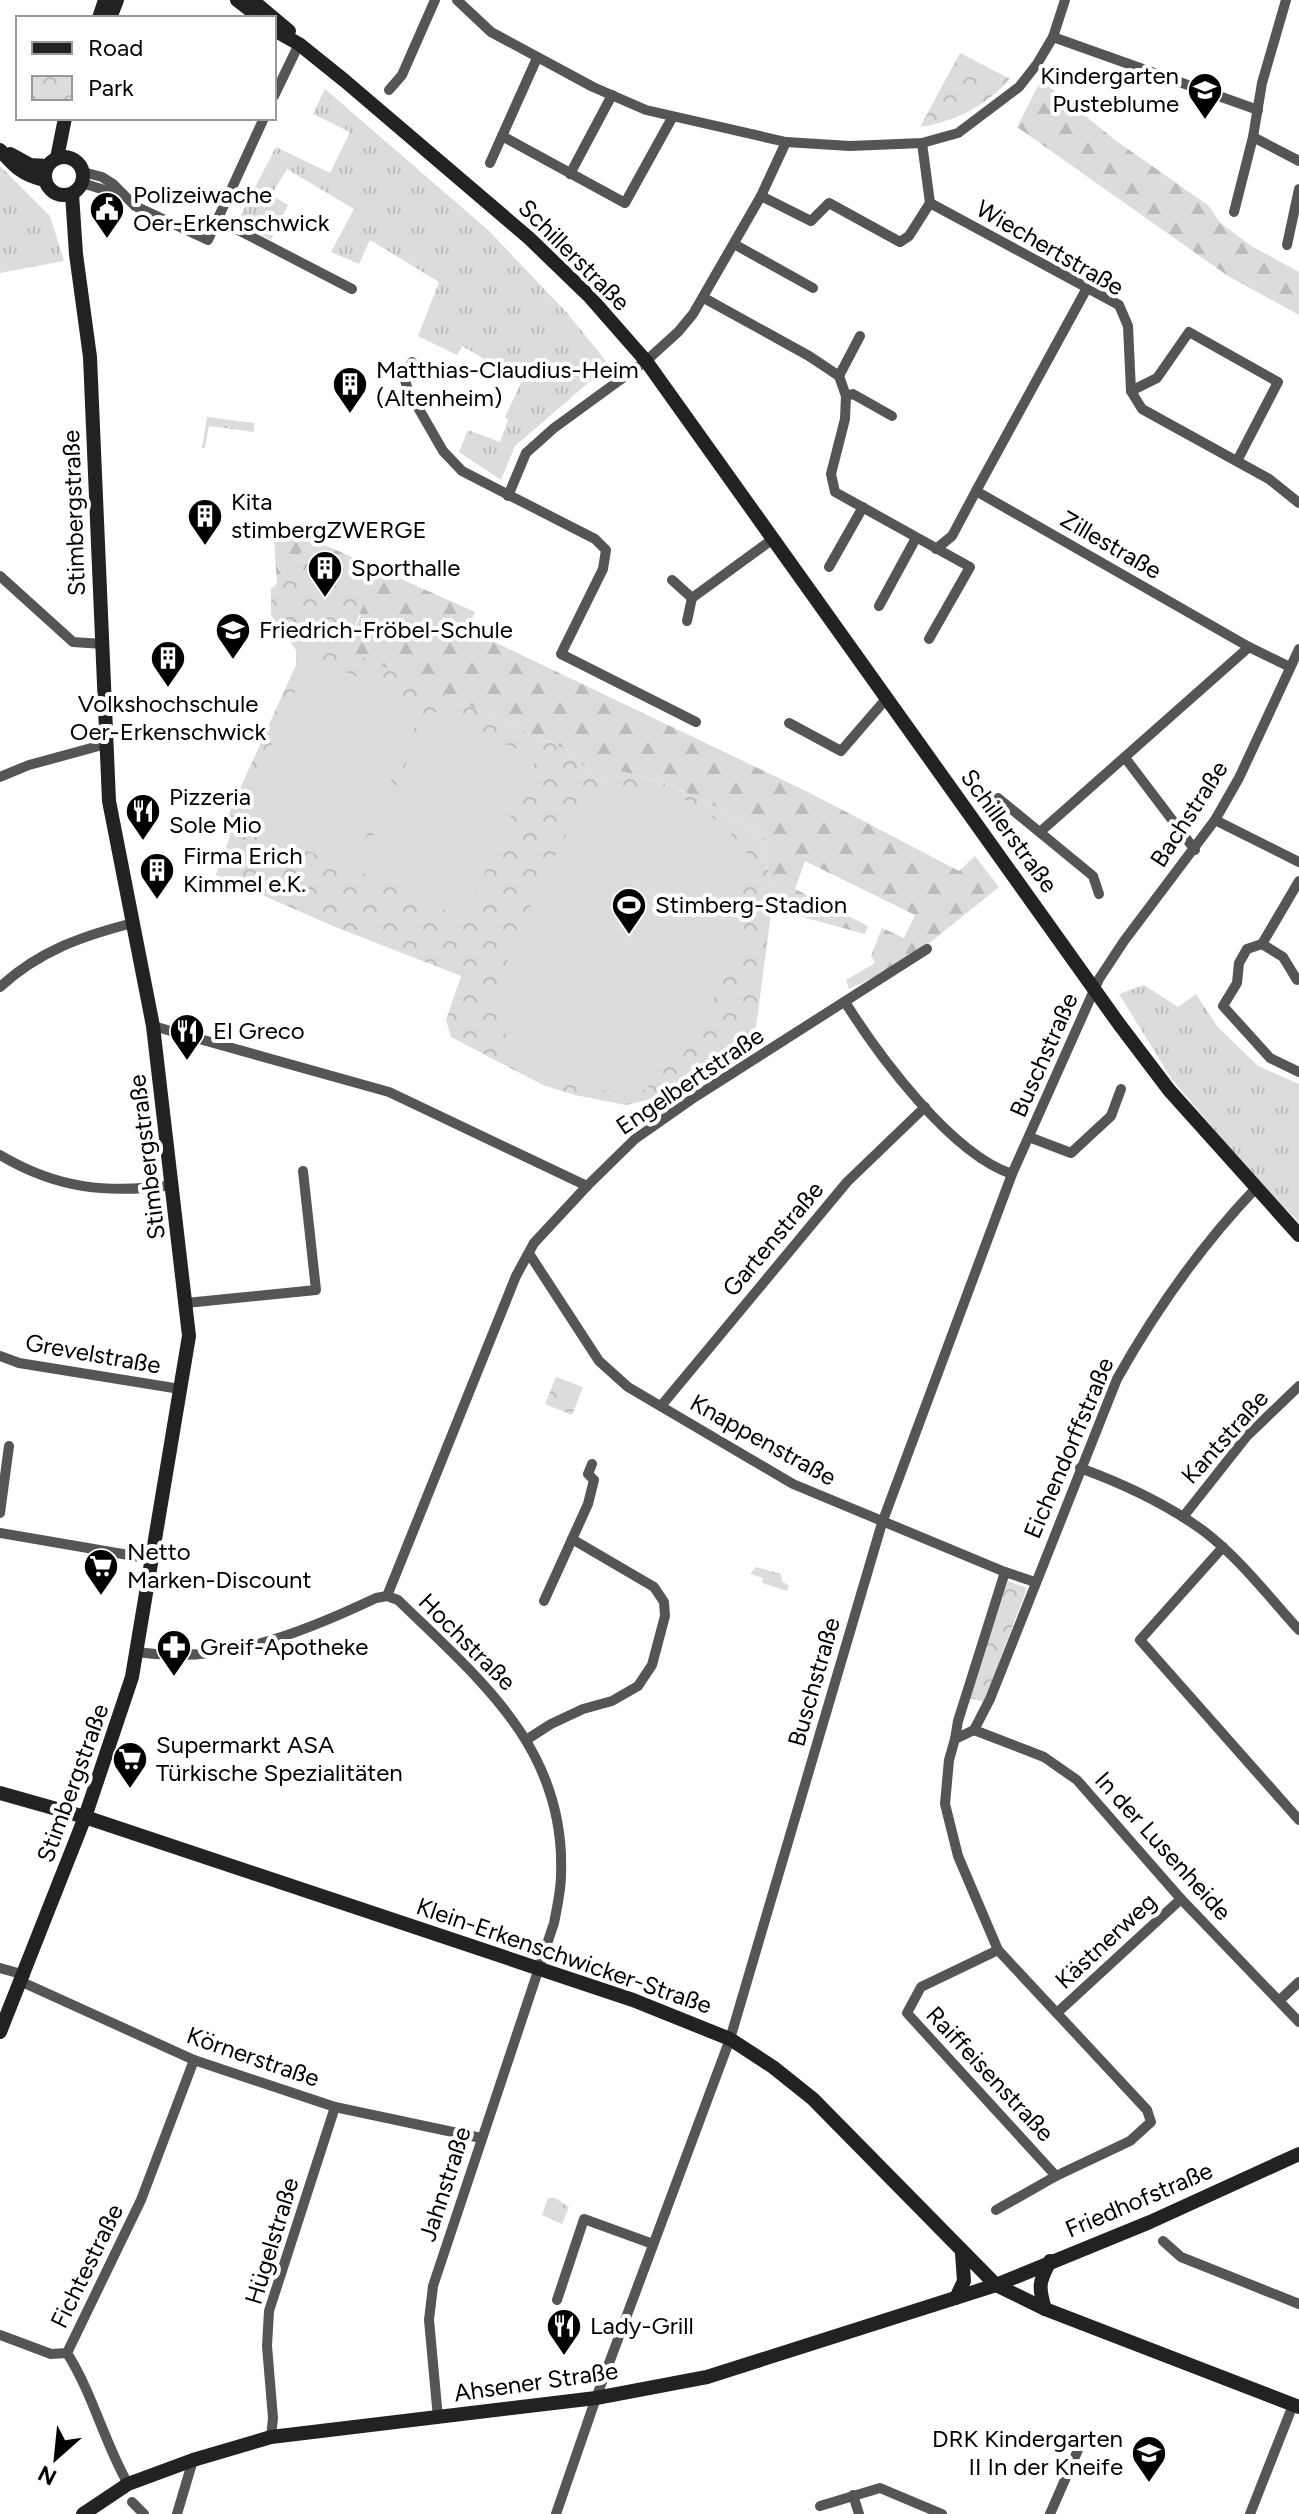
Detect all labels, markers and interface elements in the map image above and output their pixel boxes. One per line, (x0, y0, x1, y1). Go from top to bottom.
legend (16, 16, 276, 120)
text: Road (88, 33, 143, 62)
place label: Kindergarten Pusteblume (1040, 61, 1179, 118)
school or university icon: Kindergarten Pusteblume (1186, 71, 1224, 121)
text: Park (88, 73, 134, 102)
place label: Polizeiwache Oer-Erkenschwick (133, 180, 330, 237)
public building icon: Polizeiwache Oer-Erkenschwick (88, 190, 126, 240)
street label: Schillerstraße (513, 193, 636, 316)
street label: Wiechertstraße (971, 194, 1129, 302)
place label: Matthias-Claudius-Heim (Altenheim) (376, 355, 639, 412)
building icon: Matthias-Claudius-Heim (Altenheim) (331, 365, 369, 415)
street label: Stimbergstraße (56, 429, 91, 597)
place label: Kita stimbergZWERGE (231, 487, 427, 544)
building icon: Kita stimbergZWERGE (186, 497, 224, 547)
street label: Zillestraße (1056, 504, 1167, 585)
building icon: Sporthalle (306, 549, 344, 599)
place label: Sporthalle (351, 553, 460, 582)
school or university icon: Friedrich-Fröbel-Schule (214, 611, 252, 661)
place label: Friedrich-Fröbel-Schule (259, 615, 513, 644)
building icon: Volkshochschule Oer-Erkenschwick (149, 639, 187, 689)
place label: Volkshochschule Oer-Erkenschwick (70, 689, 267, 746)
street label: Bachstraße (1144, 755, 1234, 872)
street label: Schillerstraße (955, 763, 1064, 898)
place label: Pizzeria Sole Mio (169, 782, 262, 839)
restaurant icon: Pizzeria Sole Mio (124, 792, 162, 842)
place label: Firma Erich Kimmel e.K. (183, 841, 306, 898)
building icon: Firma Erich Kimmel e.K. (138, 851, 176, 901)
sports icon: Stimberg-Stadion (610, 886, 648, 936)
place label: Stimberg-Stadion (655, 890, 847, 919)
street label: Buschstraße (1003, 988, 1084, 1121)
restaurant icon: El Greco (168, 1012, 206, 1062)
place label: El Greco (213, 1016, 305, 1045)
street label: Engelbertstraße (610, 1021, 769, 1141)
street label: Stimbergstraße (122, 1073, 171, 1241)
street label: Gartenstraße (716, 1175, 829, 1302)
street label: Grevelstraße (23, 1327, 163, 1380)
street label: Eichendorffstraße (1017, 1353, 1120, 1543)
street label: Kantstraße (1175, 1384, 1274, 1490)
street label: Knappenstraße (685, 1388, 841, 1492)
place label: Netto Marken-Discount (127, 1537, 312, 1594)
supermarket icon: Netto Marken-Discount (82, 1547, 120, 1597)
street label: Hochstraße (413, 1587, 522, 1696)
street label: Buschstraße (781, 1614, 846, 1750)
pharmacy icon: Greif-Apotheke (155, 1628, 193, 1678)
place label: Greif-Apotheke (200, 1632, 368, 1661)
street label: Stimbergstraße (30, 1700, 115, 1866)
place label: Supermarkt ASA Türkische Spezialitäten (156, 1730, 403, 1787)
supermarket icon: Supermarkt ASA Türkische Spezialitäten (111, 1740, 149, 1790)
street label: In der Lusenheide (1089, 1765, 1238, 1926)
street label: Kästnerweg (1049, 1887, 1162, 1995)
street label: Klein-Erkenschwicker-Straße (413, 1891, 716, 2020)
street label: Raiffeisenstraße (920, 2000, 1060, 2147)
street label: Körnerstraße (183, 2020, 323, 2093)
street label: Jahnstraße (412, 2123, 477, 2245)
street label: Friedhofstraße (1061, 2156, 1217, 2244)
street label: Hügelstraße (238, 2174, 305, 2308)
street label: Fichtestraße (44, 2199, 129, 2333)
restaurant icon: Lady-Grill (545, 2307, 583, 2357)
place label: Lady-Grill (590, 2311, 694, 2340)
street label: Ahsener Straße (452, 2356, 620, 2407)
north arrow (16, 2418, 96, 2498)
place label: DRK Kindergarten II In der Kneife (932, 2424, 1123, 2481)
school or university icon: DRK Kindergarten II In der Kneife (1130, 2434, 1168, 2484)
text: N (33, 2459, 61, 2491)

